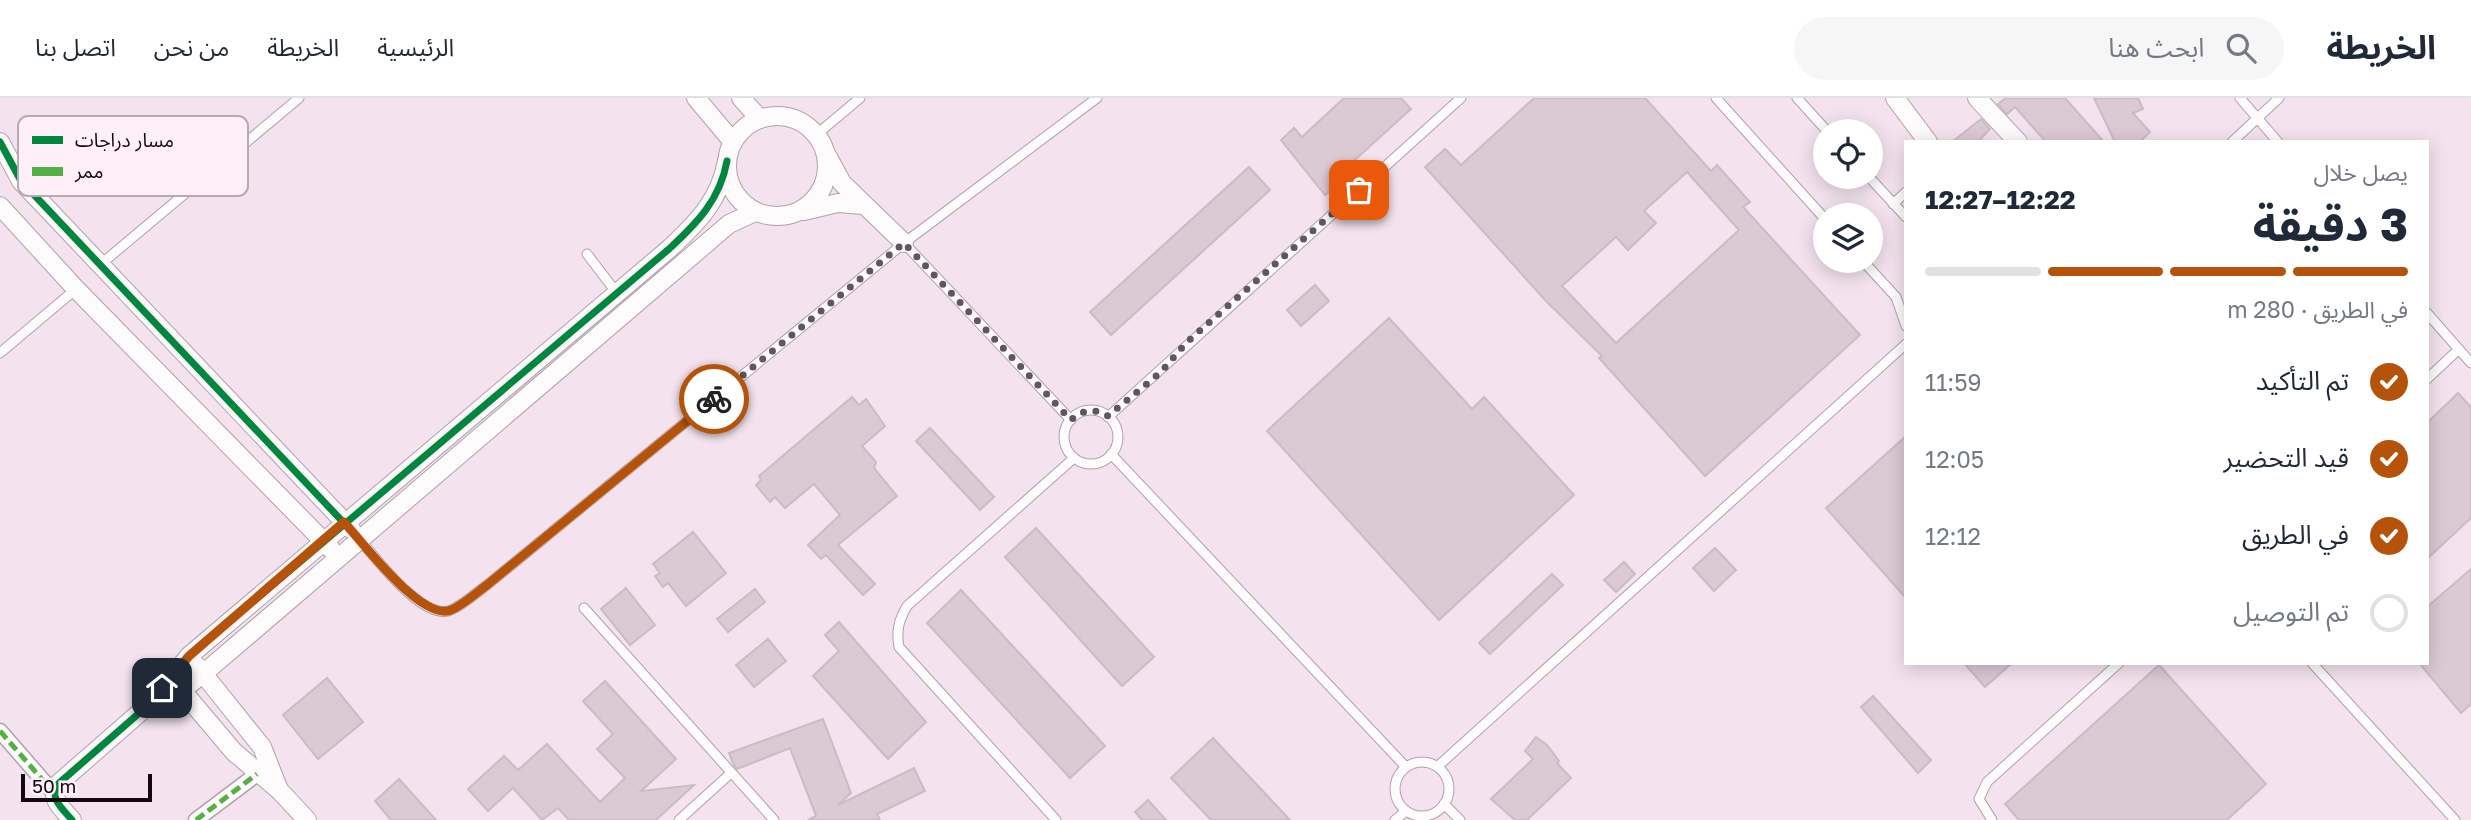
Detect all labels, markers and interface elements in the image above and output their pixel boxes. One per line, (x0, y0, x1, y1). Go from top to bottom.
search box (1794, 17, 2284, 80)
text: الخريطة (2326, 27, 2436, 66)
icon: search (2222, 29, 2260, 67)
text: اتصل بنا (35, 32, 116, 61)
text: من نحن (154, 32, 229, 61)
text: الخريطة (267, 32, 339, 61)
text: الرئيسية (377, 32, 454, 61)
text: ابحث هنا (2108, 32, 2204, 63)
legend (18, 116, 248, 196)
map controls (1813, 119, 1883, 273)
button: locate (1813, 119, 1883, 189)
text: مسار دراجات (75, 128, 174, 152)
text: يصل خلال (2313, 158, 2408, 186)
text: ممر (74, 159, 103, 183)
pin (1329, 160, 1389, 220)
icon: bag (1340, 171, 1378, 209)
text: 12:22–12:27 (1925, 184, 2076, 215)
text: 3 دقيقة (2253, 196, 2408, 251)
button: layers (1813, 203, 1883, 273)
text: في الطريق · 280 m (2227, 295, 2408, 323)
icon: check (2370, 363, 2408, 401)
courier (679, 364, 749, 434)
text: تم التأكيد (2256, 365, 2349, 396)
text: 11:59 (1925, 368, 1981, 396)
icon: bike (695, 380, 733, 418)
icon: check (2370, 440, 2408, 478)
text: قيد التحضير (2223, 442, 2349, 473)
text: 12:05 (1925, 445, 1984, 473)
icon: check (2370, 517, 2408, 555)
text: في الطريق (2242, 519, 2349, 550)
text: 12:12 (1925, 522, 1981, 550)
text: تم التوصيل (2233, 596, 2349, 627)
pin (132, 658, 192, 718)
icon: home (143, 669, 181, 707)
scale bar (21, 771, 152, 803)
text: 50 m (32, 774, 76, 797)

